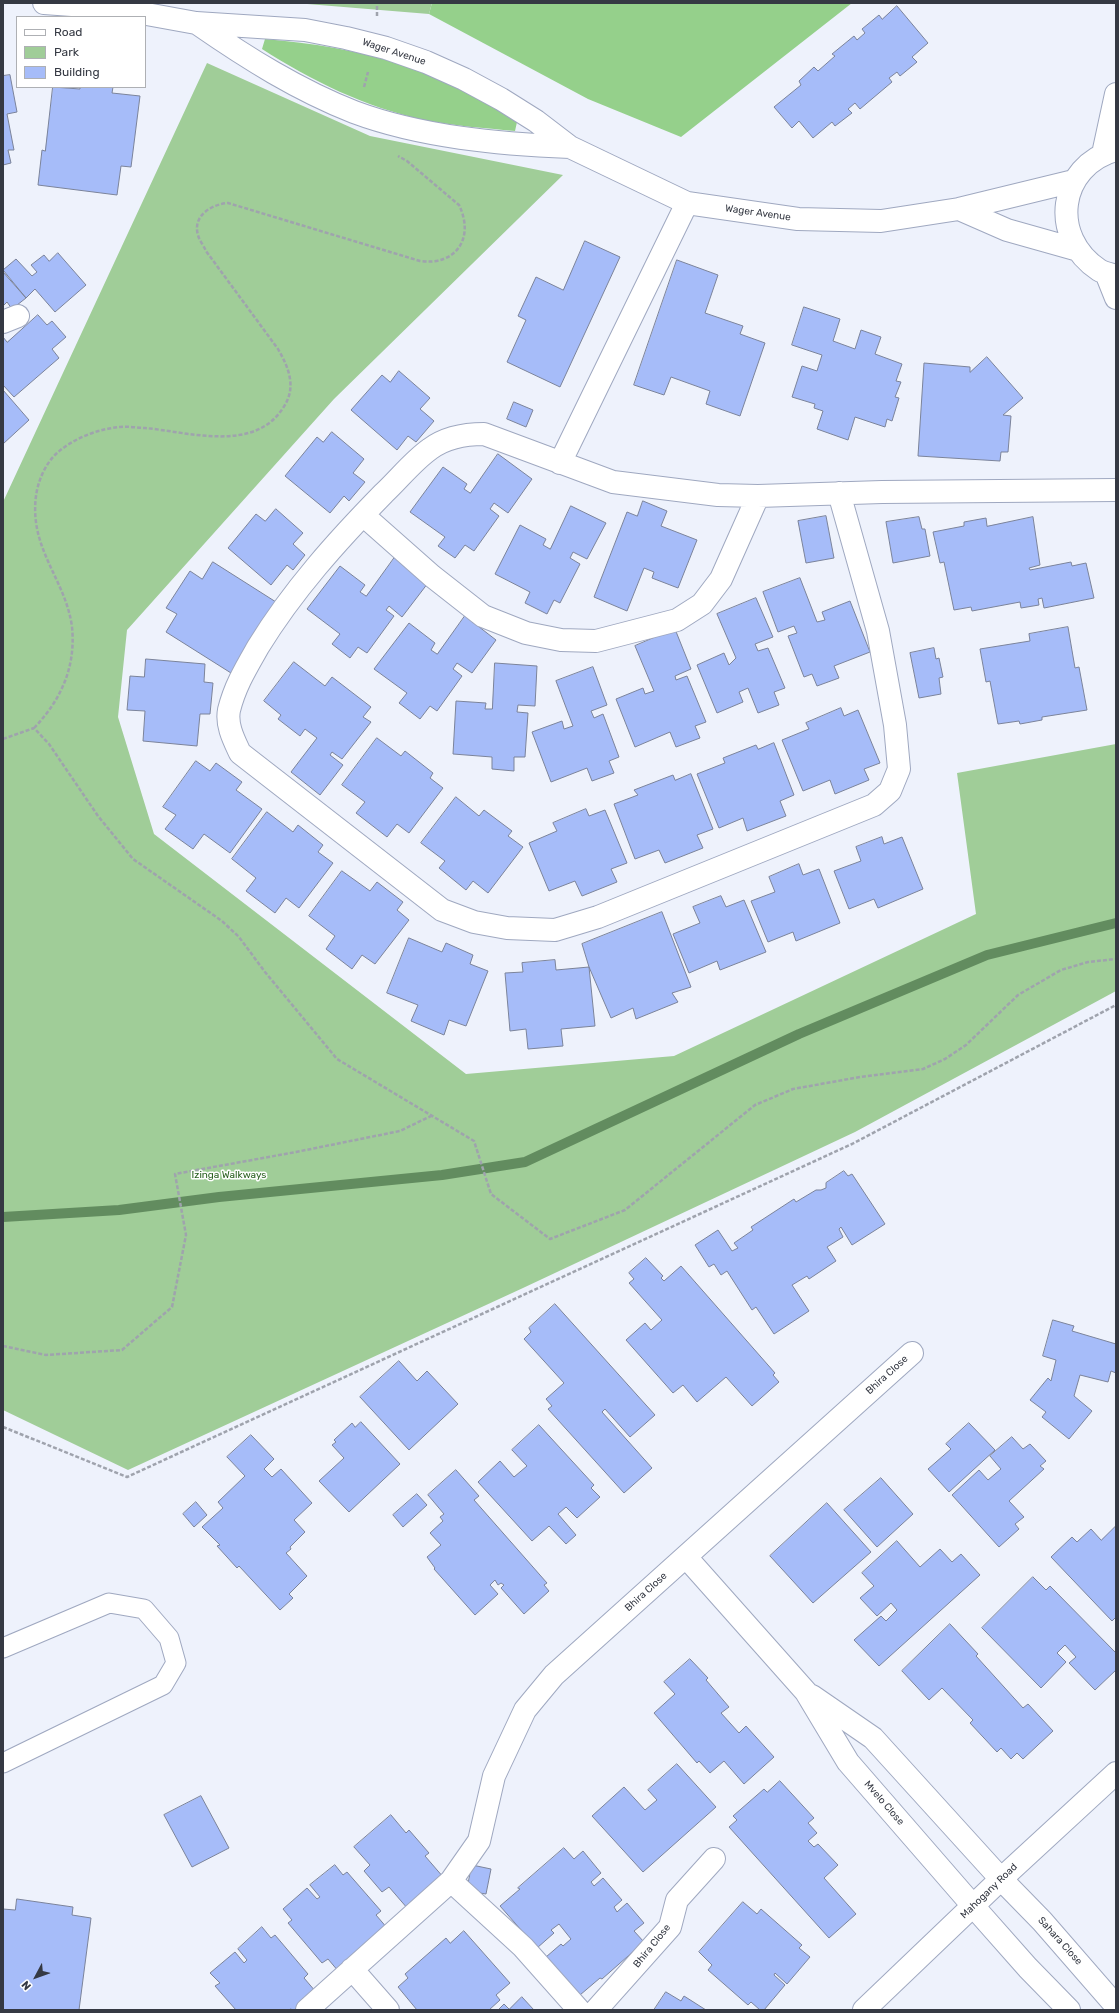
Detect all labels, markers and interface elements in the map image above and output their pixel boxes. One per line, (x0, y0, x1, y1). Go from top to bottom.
legend (16, 16, 146, 88)
text: Road (54, 25, 82, 39)
street label: Wager Avenue (361, 36, 427, 68)
text: Park (54, 45, 79, 59)
text: Building (54, 65, 100, 79)
street label: Wager Avenue (724, 202, 792, 224)
park label: Izinga Walkways (192, 1169, 266, 1181)
street label: Bhira Close (864, 1353, 910, 1397)
street label: Bhira Close (623, 1570, 669, 1614)
street label: Mvelo Close (861, 1778, 907, 1828)
street label: Mahogany Road (958, 1861, 1020, 1921)
street label: Sahara Close (1035, 1914, 1085, 1968)
street label: Bhira Close (631, 1922, 673, 1970)
north arrow (16, 1957, 56, 1997)
text: N (19, 1978, 34, 1992)

